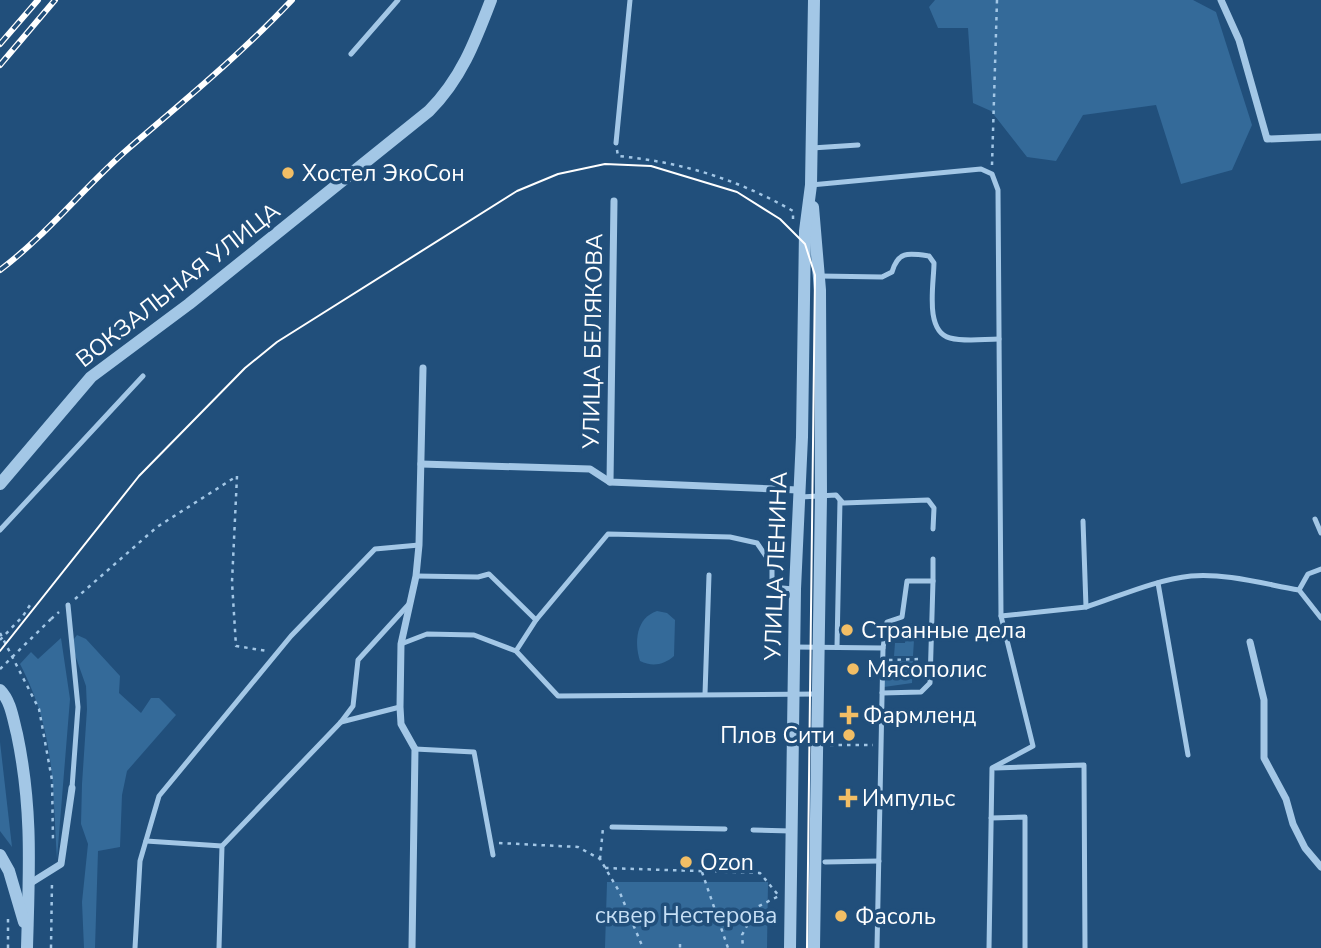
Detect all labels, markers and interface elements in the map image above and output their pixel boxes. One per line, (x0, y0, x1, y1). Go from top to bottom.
place label: Хостел ЭкоСон (302, 158, 465, 189)
marker: Хостел ЭкоСон (280, 165, 296, 181)
street label: ВОКЗАЛЬНАЯ УЛИЦА (69, 195, 287, 375)
street label: УЛИЦА БЕЛЯКОВА (576, 233, 610, 450)
street label: УЛИЦА ЛЕНИНА (757, 471, 795, 662)
place label: Странные дела (861, 615, 1027, 646)
marker: Странные дела (839, 622, 855, 638)
place label: Мясополис (867, 654, 987, 685)
marker: Мясополис (845, 661, 861, 677)
place label: Фармленд (863, 700, 976, 731)
marker: Фармленд (841, 707, 857, 723)
place label: Плов Сити (720, 720, 835, 751)
marker: Плов Сити (841, 727, 857, 743)
place label: Импульс (862, 783, 956, 814)
marker: Импульс (840, 790, 856, 806)
place label: Ozon (700, 847, 754, 878)
marker: Ozon (678, 854, 694, 870)
park label: сквер Нестерова (595, 900, 777, 931)
place label: Фасоль (855, 901, 936, 932)
marker: Фасоль (833, 908, 849, 924)

